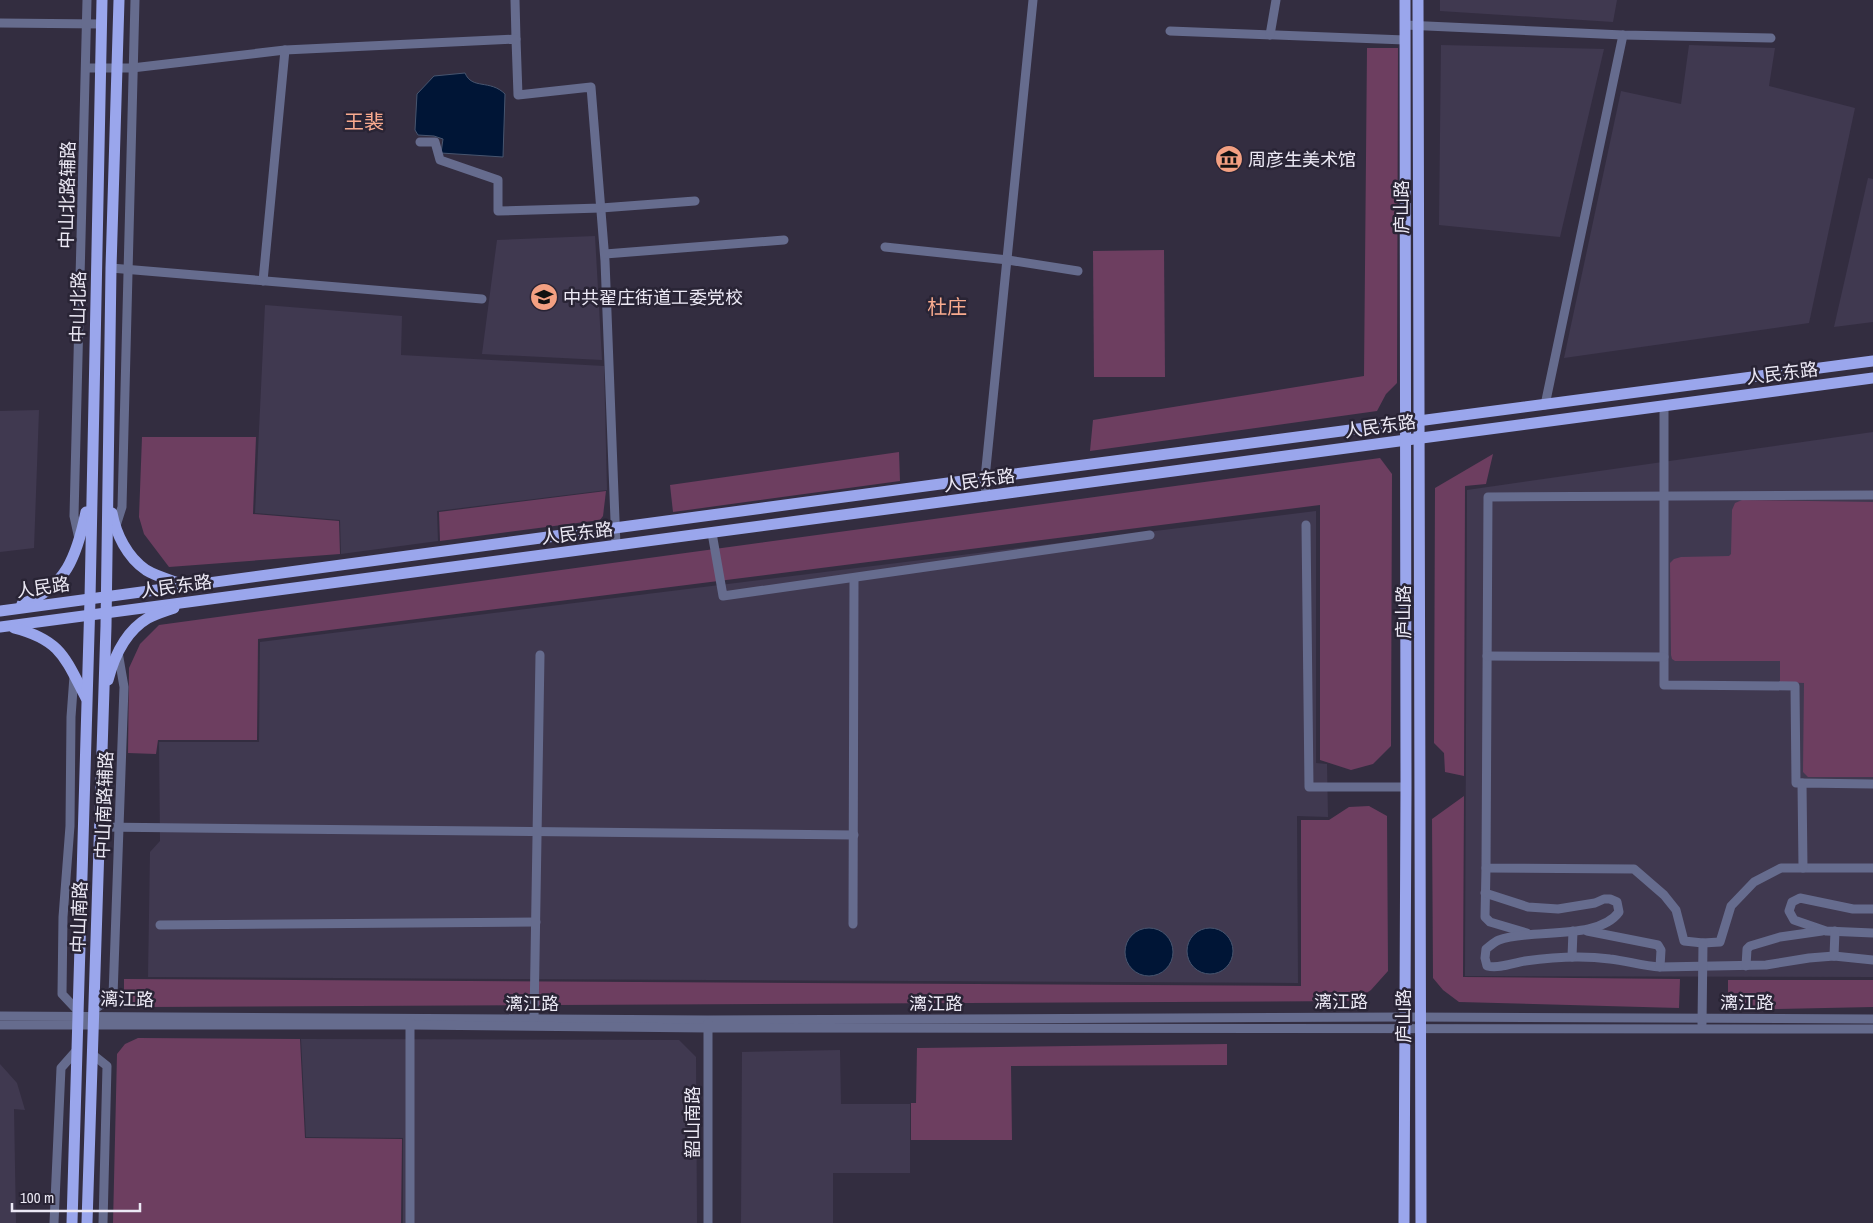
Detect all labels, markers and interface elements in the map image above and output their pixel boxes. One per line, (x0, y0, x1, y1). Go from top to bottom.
district label: 王裴 (344, 108, 384, 135)
street label: 中山北路辅路 (54, 141, 80, 249)
museum icon: 周彦生美术馆 (1214, 144, 1244, 174)
place label: 周彦生美术馆 (1248, 147, 1356, 172)
street label: 庐山路 (1389, 180, 1414, 234)
street label: 中山北路 (65, 271, 91, 343)
school or university icon: 中共翟庄街道工委党校 (529, 282, 559, 312)
place label: 中共翟庄街道工委党校 (563, 285, 743, 310)
district label: 杜庄 (927, 293, 967, 320)
street label: 人民东路 (1745, 356, 1819, 390)
street label: 人民东路 (1343, 409, 1417, 443)
street label: 人民东路 (942, 463, 1016, 497)
street label: 人民东路 (540, 516, 614, 550)
street label: 人民东路 (139, 569, 213, 603)
street label: 人民路 (15, 571, 71, 603)
street label: 庐山路 (1391, 585, 1416, 639)
street label: 中山南路辅路 (90, 751, 118, 859)
street label: 中山南路 (65, 881, 93, 953)
street label: 漓江路 (100, 986, 154, 1012)
street label: 漓江路 (1314, 989, 1368, 1014)
street label: 庐山路 (1391, 989, 1416, 1043)
street label: 漓江路 (1720, 990, 1774, 1015)
street label: 漓江路 (505, 991, 559, 1016)
street label: 漓江路 (909, 991, 963, 1016)
street label: 韶山南路 (680, 1086, 705, 1158)
scale bar (12, 1180, 140, 1212)
text: 100 m (20, 1187, 54, 1208)

